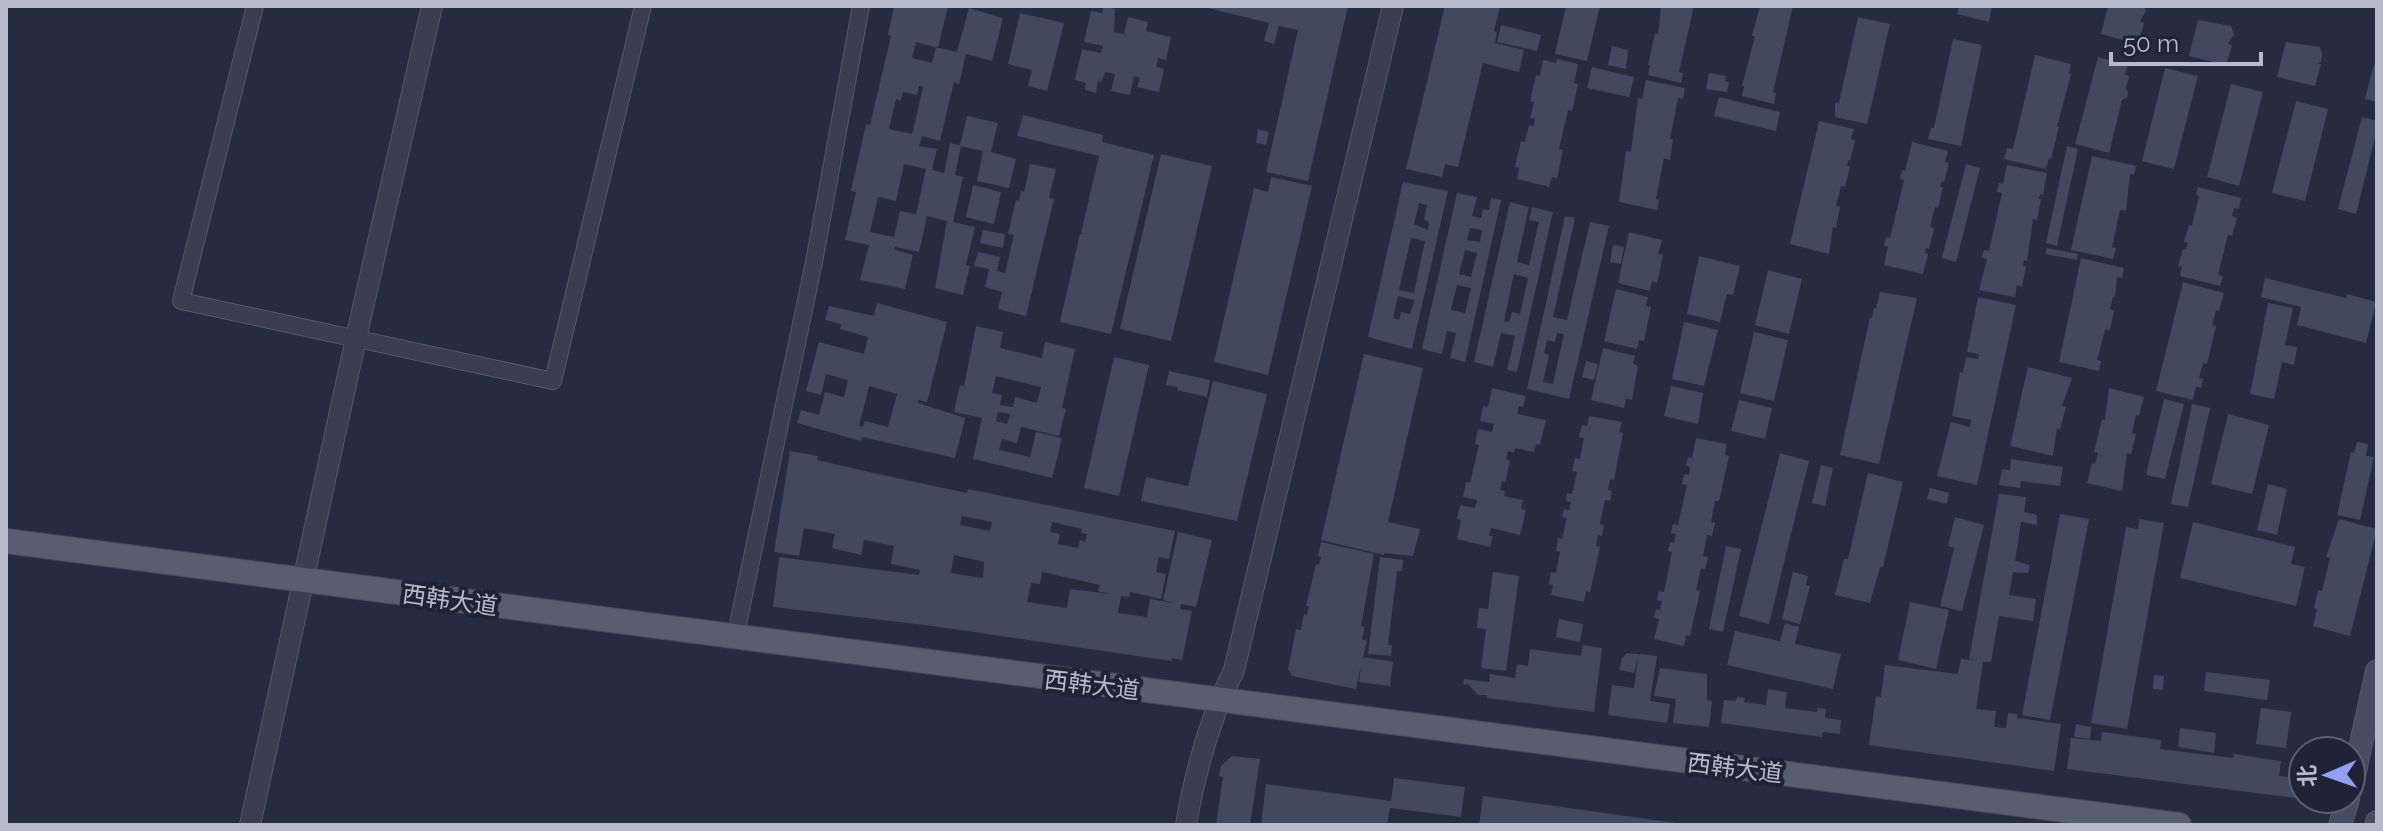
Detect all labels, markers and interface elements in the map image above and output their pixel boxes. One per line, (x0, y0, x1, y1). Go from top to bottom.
scale bar (2111, 16, 2261, 66)
text: 50 m (2123, 29, 2179, 58)
street label: 西韩大道 (400, 579, 500, 621)
street label: 西韩大道 (1043, 665, 1141, 705)
north arrow (2287, 735, 2367, 815)
street label: 西韩大道 (1686, 748, 1784, 788)
text: 北 (2294, 764, 2320, 787)

